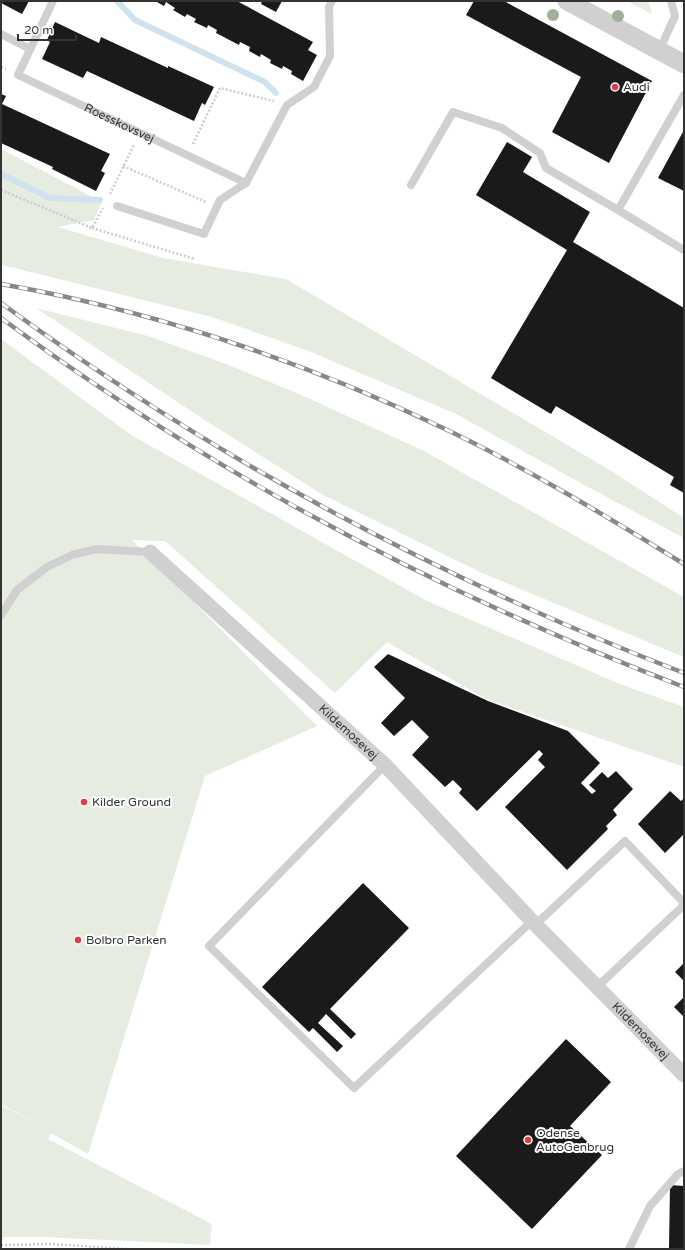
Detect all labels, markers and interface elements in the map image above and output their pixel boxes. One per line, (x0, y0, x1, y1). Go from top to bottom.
scale bar (18, 16, 76, 42)
text: 20 m (24, 23, 53, 37)
place label: Audi (623, 80, 650, 94)
marker: Audi (610, 82, 620, 92)
street label: Roesskovsvej (82, 100, 157, 146)
street label: Kildemosevej (316, 701, 381, 762)
place label: Kilder Ground (92, 795, 171, 809)
marker: Kilder Ground (79, 797, 89, 807)
place label: Bolbro Parken (86, 933, 167, 947)
marker: Bolbro Parken (73, 935, 83, 945)
street label: Kildemosevej (609, 999, 672, 1063)
place label: Odense AutoGenbrug (536, 1126, 614, 1154)
marker: Odense AutoGenbrug (523, 1135, 533, 1145)

